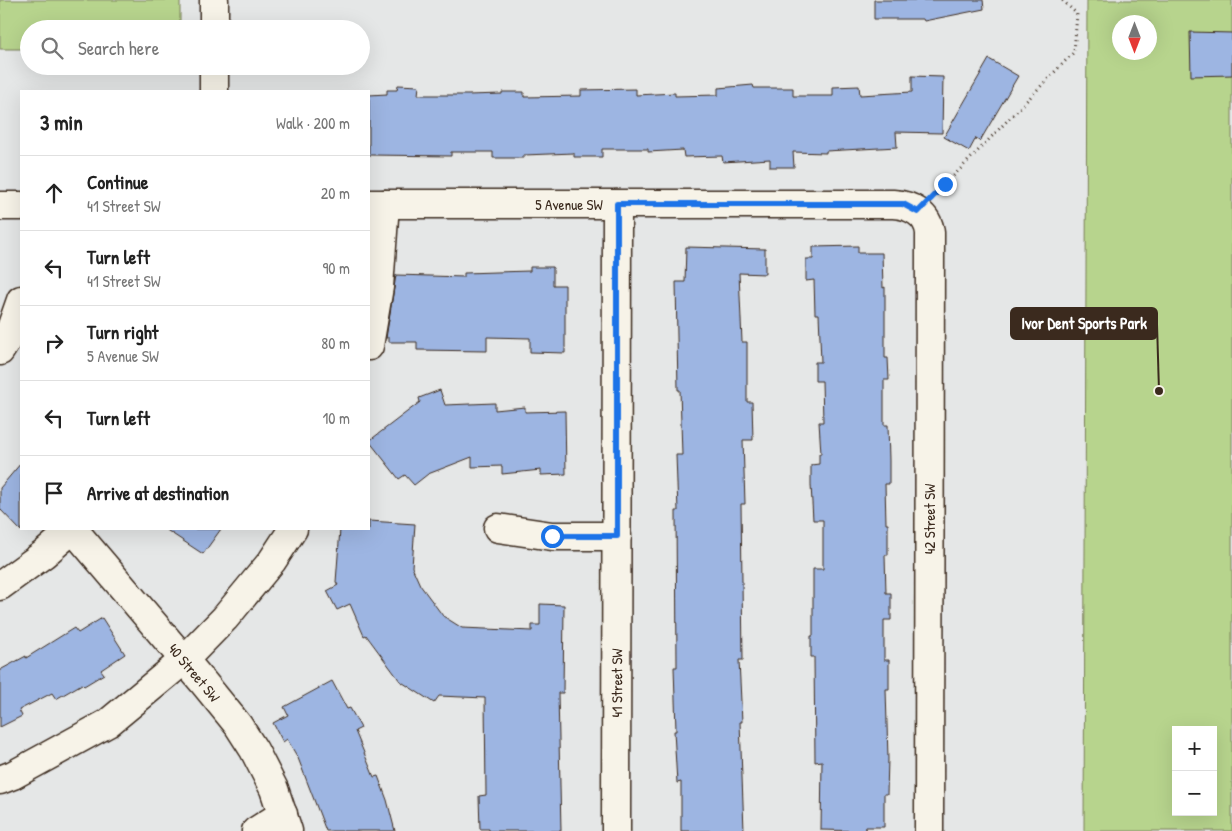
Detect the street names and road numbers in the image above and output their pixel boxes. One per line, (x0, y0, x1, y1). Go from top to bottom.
street label: 5 Avenue SW (535, 194, 604, 215)
street label: 42 Street SW (919, 483, 940, 554)
street label: 40 Street SW (164, 639, 226, 707)
street label: 41 Street SW (606, 648, 627, 718)

